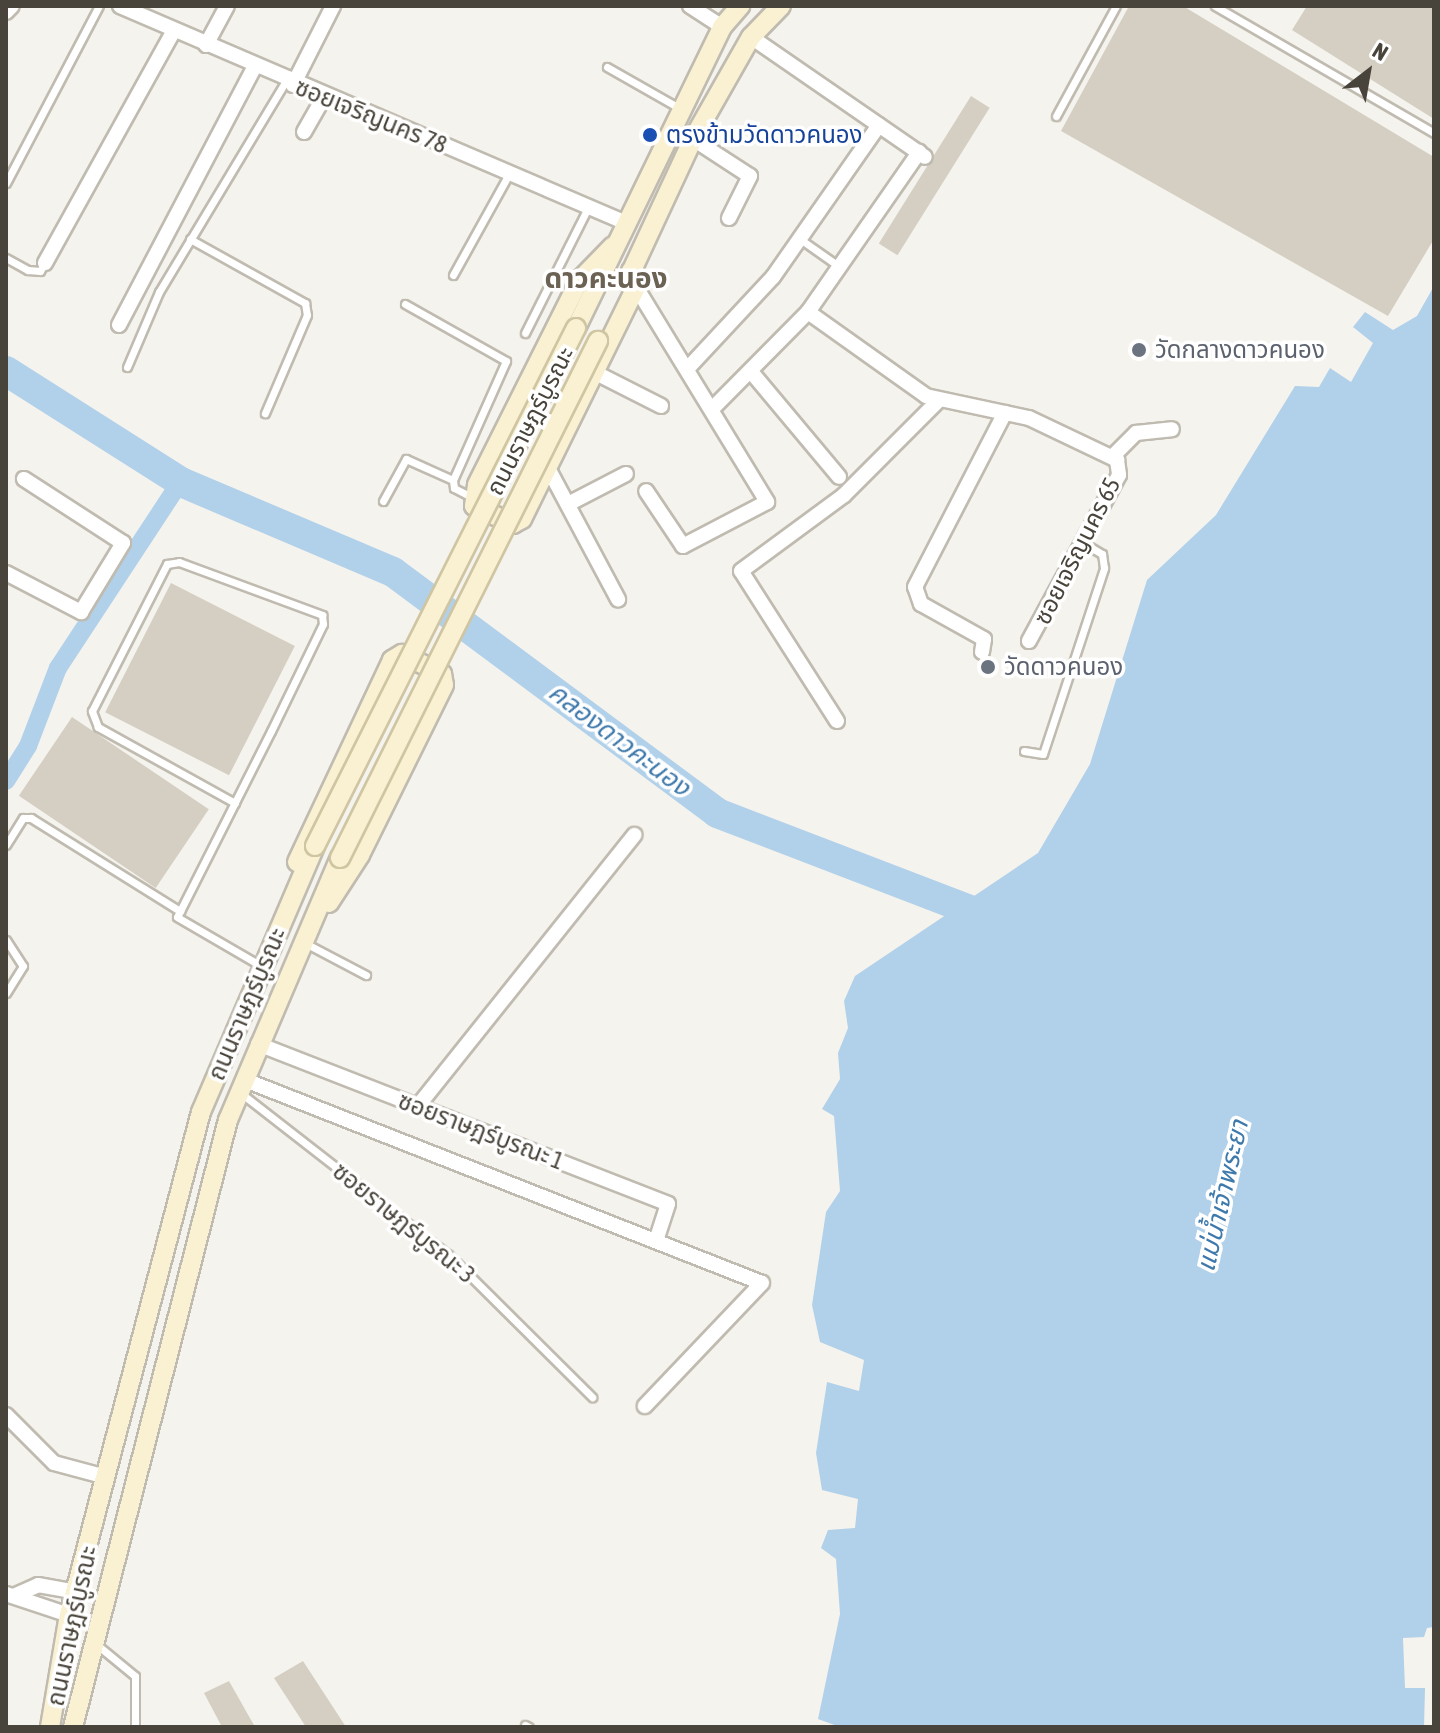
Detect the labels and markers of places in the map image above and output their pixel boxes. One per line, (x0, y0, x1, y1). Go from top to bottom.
place label: ตรงข้ามวัดดาวคนอง (666, 121, 863, 149)
marker: ตรงข้ามวัดดาวคนอง (641, 126, 659, 144)
place label: วัดกลางดาวคนอง (1155, 336, 1325, 364)
marker: วัดกลางดาวคนอง (1130, 341, 1148, 359)
place label: วัดดาวคนอง (1004, 653, 1123, 681)
marker: วัดดาวคนอง (979, 658, 997, 676)

